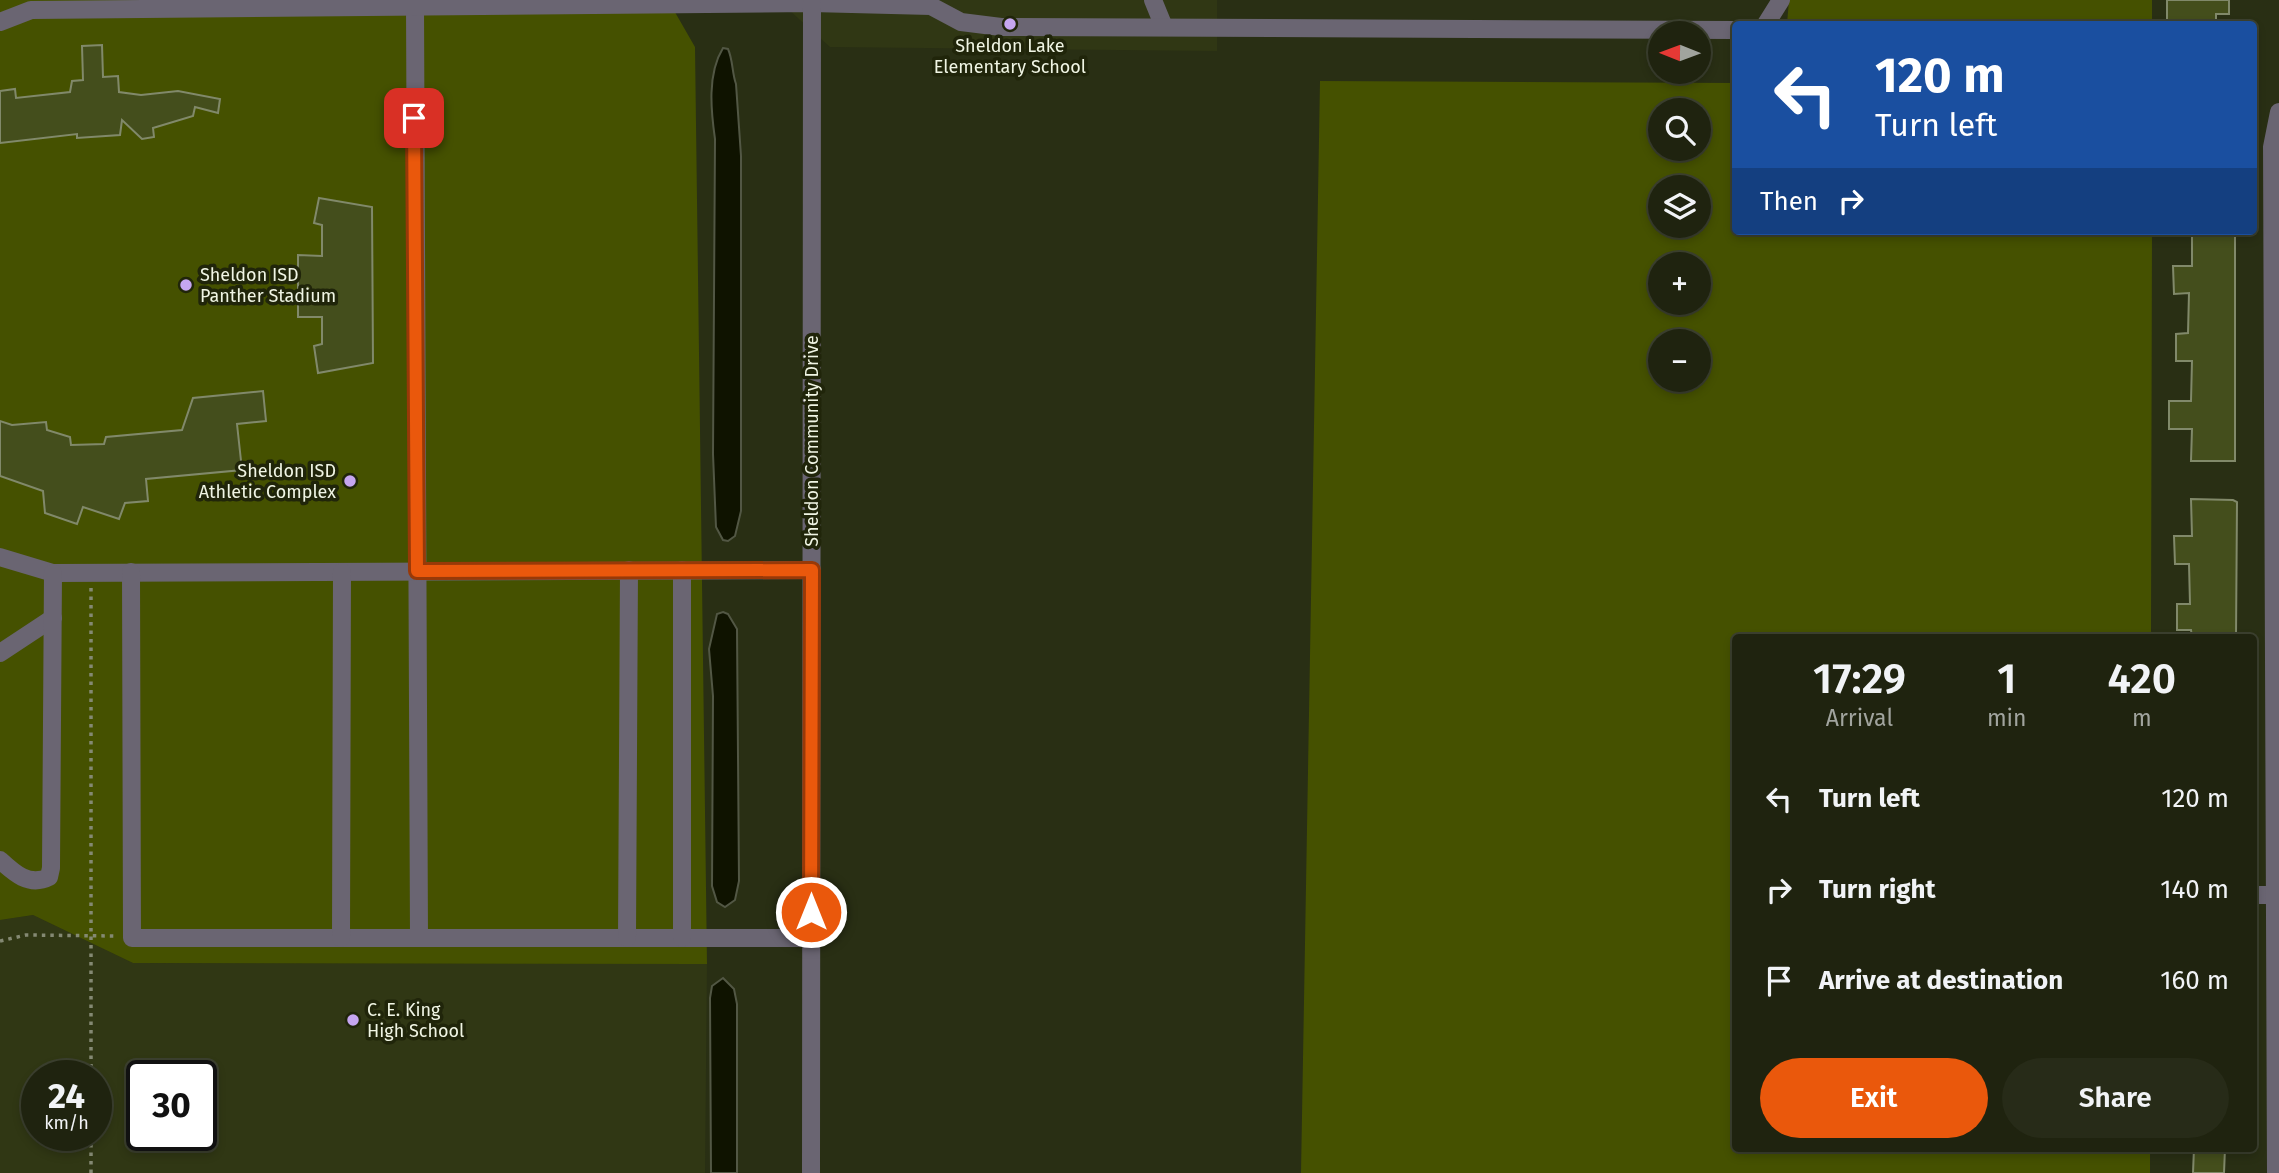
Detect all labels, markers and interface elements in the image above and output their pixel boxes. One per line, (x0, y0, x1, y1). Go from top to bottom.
marker: Sheldon Lake Elementary School (1002, 16, 1018, 32)
north arrow (1648, 21, 1712, 84)
map controls (1648, 21, 1711, 392)
place label: Sheldon Lake Elementary School (934, 35, 1086, 78)
text: 120 m (1875, 46, 2005, 105)
icon: left (1760, 49, 1851, 140)
pin (384, 88, 444, 148)
button: search (1648, 98, 1711, 161)
icon: arrive (395, 99, 433, 137)
text: Turn left (1875, 106, 1997, 144)
button: layers (1648, 175, 1711, 238)
icon: right (1832, 182, 1870, 220)
text: Then (1760, 186, 1818, 217)
button: + (1648, 252, 1711, 315)
place label: Sheldon ISD Panther Stadium (200, 264, 336, 307)
marker: Sheldon ISD Panther Stadium (178, 277, 194, 293)
button: − (1648, 329, 1711, 392)
street label: Sheldon Community Drive (801, 335, 823, 547)
place label: Sheldon ISD Athletic Complex (199, 460, 336, 503)
marker: Sheldon ISD Athletic Complex (342, 473, 358, 489)
text: 17:29 (1813, 654, 1906, 704)
text: 1 (1997, 654, 2016, 704)
text: 420 (2108, 654, 2176, 704)
text: Arrival (1826, 704, 1893, 732)
text: min (1987, 704, 2027, 732)
text: m (2132, 704, 2152, 732)
icon: left (1760, 780, 1798, 818)
text: Turn left (1819, 783, 1920, 814)
text: 120 m (2161, 783, 2229, 814)
icon: right (1760, 871, 1798, 909)
text: Turn right (1819, 874, 1936, 905)
text: 140 m (2160, 874, 2229, 905)
position arrow (774, 875, 848, 949)
icon: arrive (1760, 962, 1798, 1000)
text: Arrive at destination (1819, 965, 2063, 996)
text: 160 m (2160, 965, 2229, 996)
place label: C. E. King High School (367, 999, 464, 1042)
marker: C. E. King High School (345, 1012, 361, 1028)
button: Exit (1760, 1058, 1988, 1138)
button: Share (2002, 1058, 2229, 1138)
speed limit sign: 30 (126, 1060, 217, 1151)
text: 24 (48, 1075, 85, 1117)
text: km/h (44, 1112, 89, 1134)

